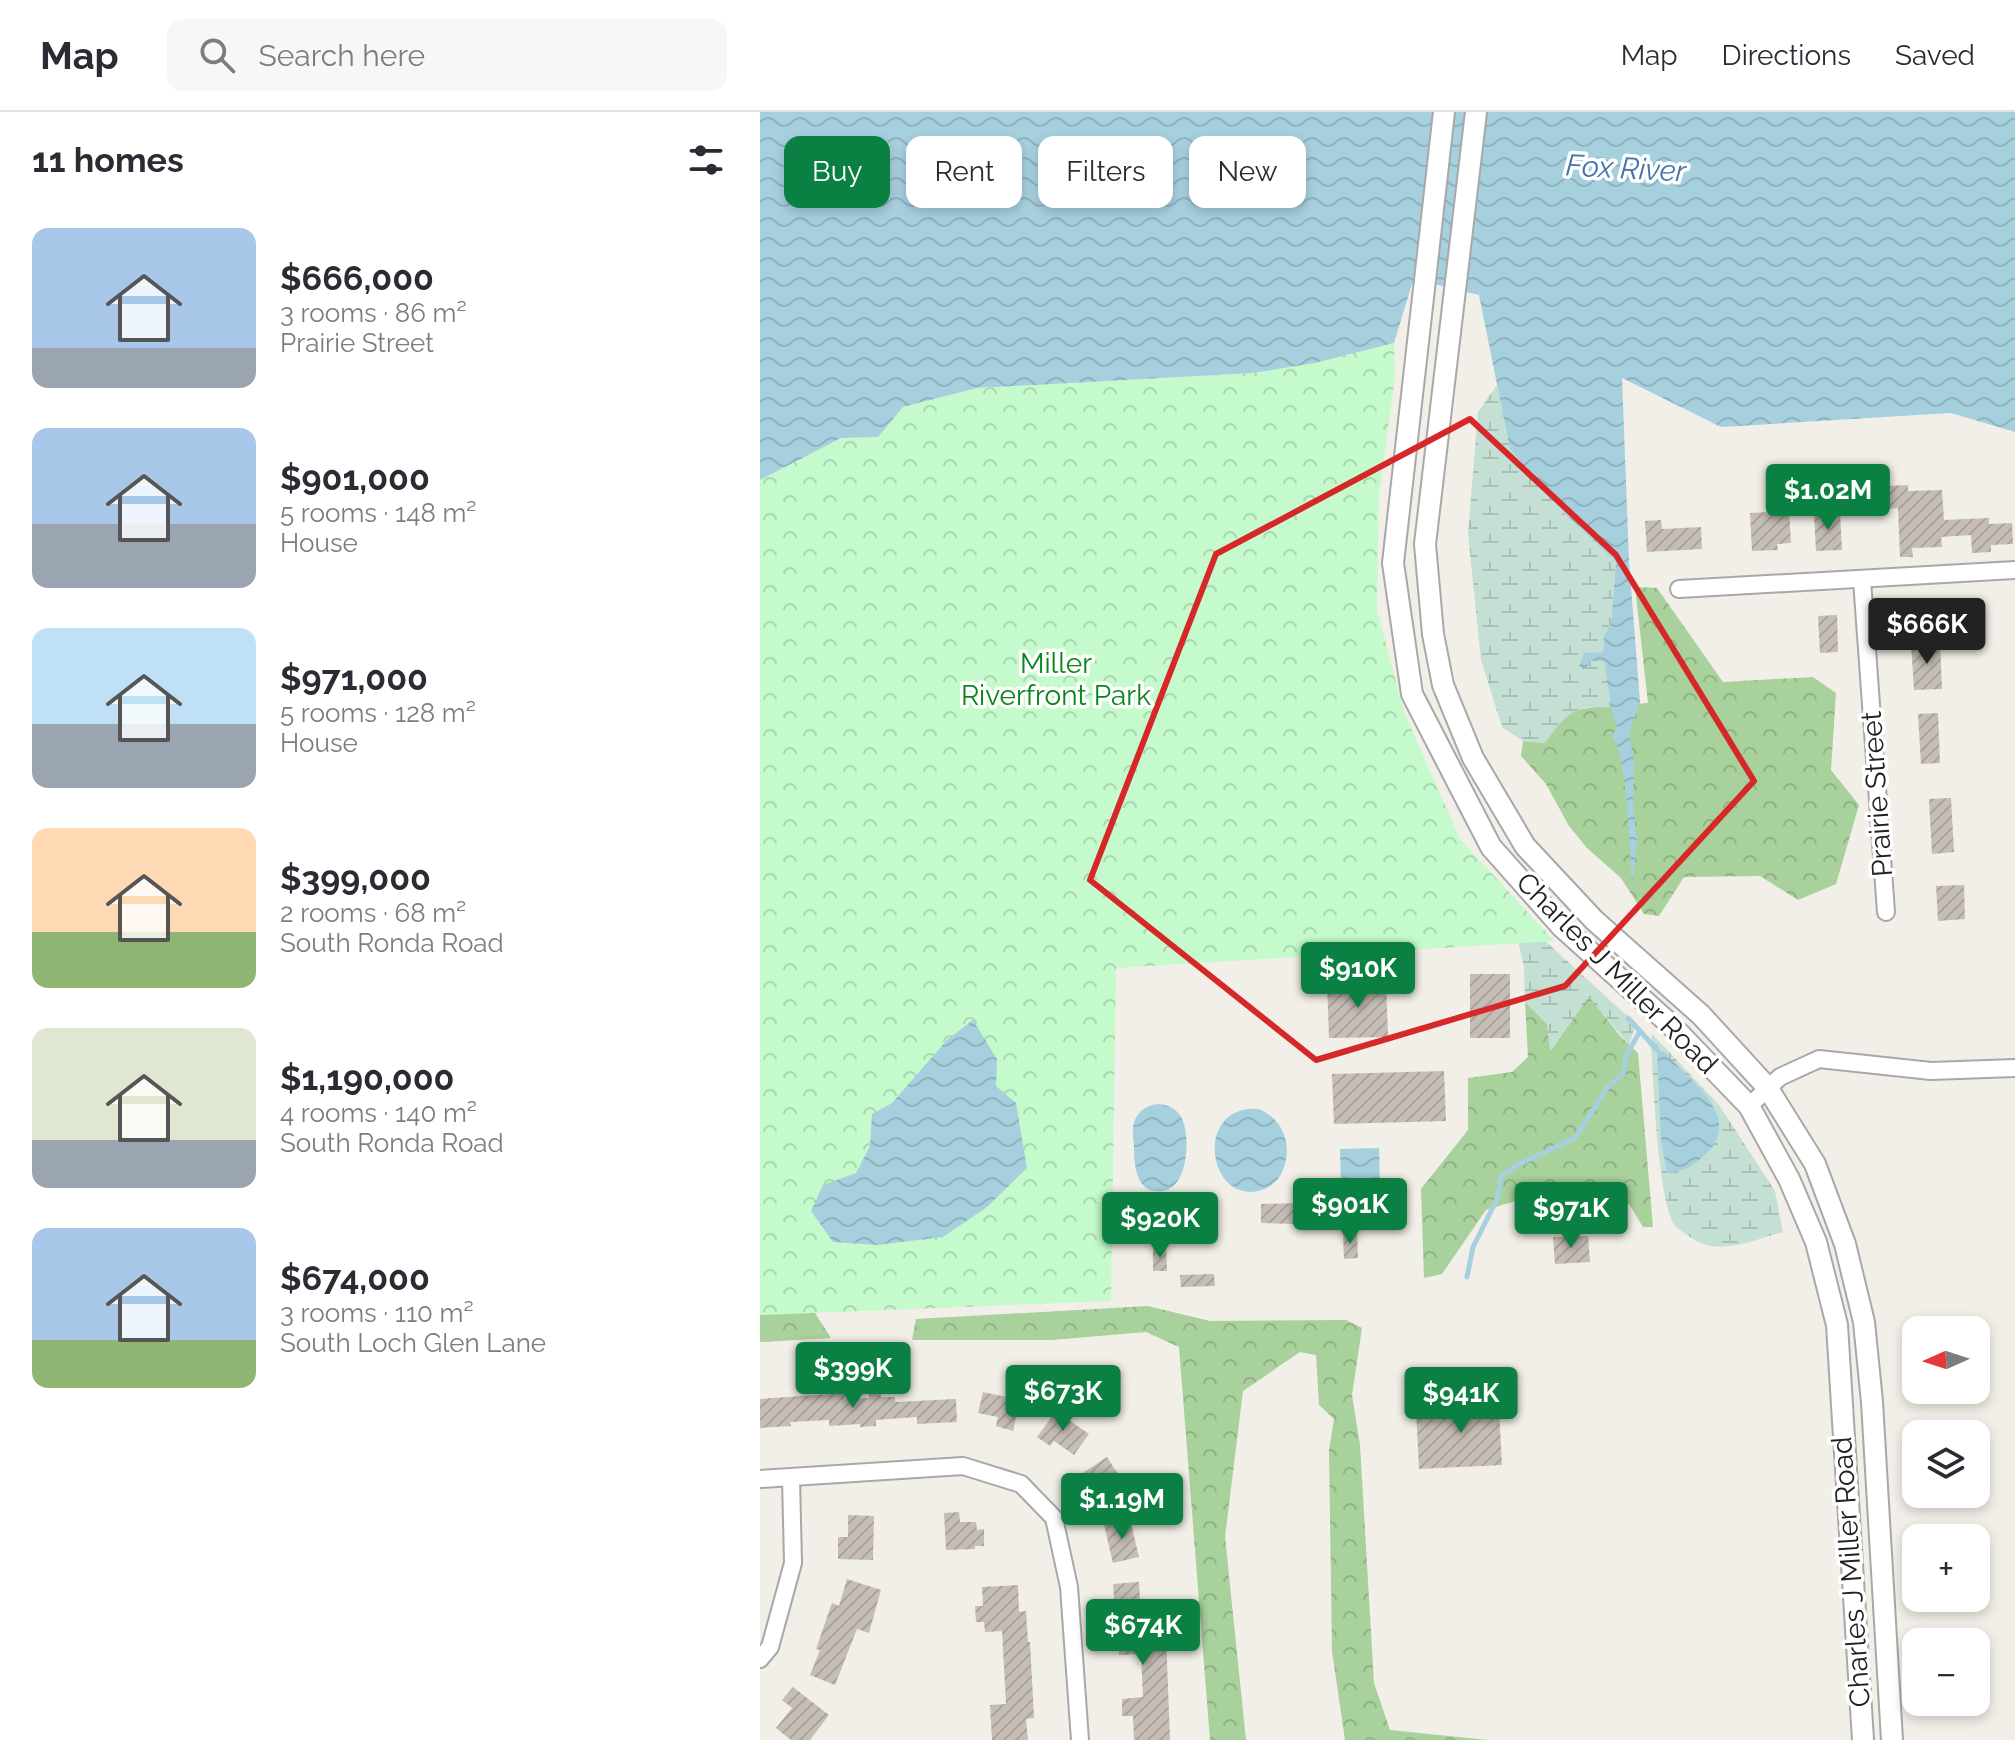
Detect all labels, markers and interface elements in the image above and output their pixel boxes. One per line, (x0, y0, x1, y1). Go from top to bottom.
search box (167, 19, 727, 91)
text: Map (40, 33, 119, 78)
icon: search (195, 33, 239, 77)
text: Search here (259, 38, 425, 73)
text: Map (1621, 39, 1678, 72)
text: Directions (1722, 39, 1851, 72)
text: Saved (1895, 39, 1975, 72)
chip: Buy (784, 136, 890, 208)
chip: Rent (906, 136, 1022, 208)
chip: Filters (1038, 136, 1173, 208)
chip: New (1189, 136, 1306, 208)
icon: filters (684, 138, 728, 182)
text: 11 homes (32, 140, 184, 180)
water label: Fox River (1565, 147, 1689, 189)
text: $666,000 (280, 258, 434, 298)
icon: home (96, 260, 192, 356)
text: 3 rooms · 86 m² (280, 298, 467, 328)
text: Prairie Street (280, 328, 434, 358)
text: $901,000 (280, 458, 430, 498)
icon: home (96, 460, 192, 556)
pin: $1.02M (1763, 464, 1893, 532)
text: $1.02M (1784, 475, 1872, 505)
text: 5 rooms · 148 m² (280, 498, 476, 528)
text: House (280, 528, 358, 558)
pin: $666K (1871, 598, 1983, 666)
text: $666K (1886, 609, 1968, 639)
park label: Miller Riverfront Park (961, 647, 1151, 712)
text: $971,000 (280, 658, 428, 698)
icon: home (96, 660, 192, 756)
text: 5 rooms · 128 m² (280, 698, 476, 728)
street label: Prairie Street (1855, 710, 1899, 878)
text: House (280, 728, 358, 758)
text: $399,000 (280, 858, 431, 898)
icon: home (96, 860, 192, 956)
street label: Charles J Miller Road (1510, 866, 1724, 1080)
text: 2 rooms · 68 m² (280, 898, 466, 928)
text: South Ronda Road (280, 928, 504, 958)
pin: $910K (1302, 942, 1414, 1010)
text: $910K (1319, 953, 1397, 983)
text: $1,190,000 (280, 1058, 454, 1098)
icon: home (96, 1060, 192, 1156)
text: 4 rooms · 140 m² (280, 1098, 477, 1128)
text: South Ronda Road (280, 1128, 504, 1158)
pin: $901K (1294, 1178, 1406, 1246)
pin: $971K (1515, 1182, 1627, 1250)
text: $901K (1311, 1189, 1389, 1219)
pin: $920K (1104, 1192, 1216, 1260)
text: $971K (1533, 1193, 1609, 1223)
text: $920K (1120, 1203, 1200, 1233)
text: $674,000 (280, 1258, 430, 1298)
icon: home (96, 1260, 192, 1356)
text: 3 rooms · 110 m² (280, 1298, 474, 1328)
north arrow (1902, 1316, 1990, 1404)
map controls (1902, 1316, 1990, 1716)
text: South Loch Glen Lane (280, 1328, 546, 1358)
pin: $399K (797, 1342, 909, 1410)
text: $399K (814, 1353, 892, 1383)
pin: $673K (1007, 1365, 1119, 1433)
pin: $941K (1405, 1367, 1517, 1435)
text: $673K (1024, 1376, 1102, 1406)
text: $941K (1423, 1378, 1499, 1408)
button: layers (1902, 1420, 1990, 1508)
street label: Charles J Miller Road (1825, 1436, 1877, 1708)
pin: $1.19M (1057, 1473, 1187, 1541)
text: $1.19M (1079, 1484, 1165, 1514)
button: + (1902, 1524, 1990, 1612)
pin: $674K (1087, 1599, 1199, 1667)
text: $674K (1104, 1610, 1182, 1640)
button: − (1902, 1628, 1990, 1716)

